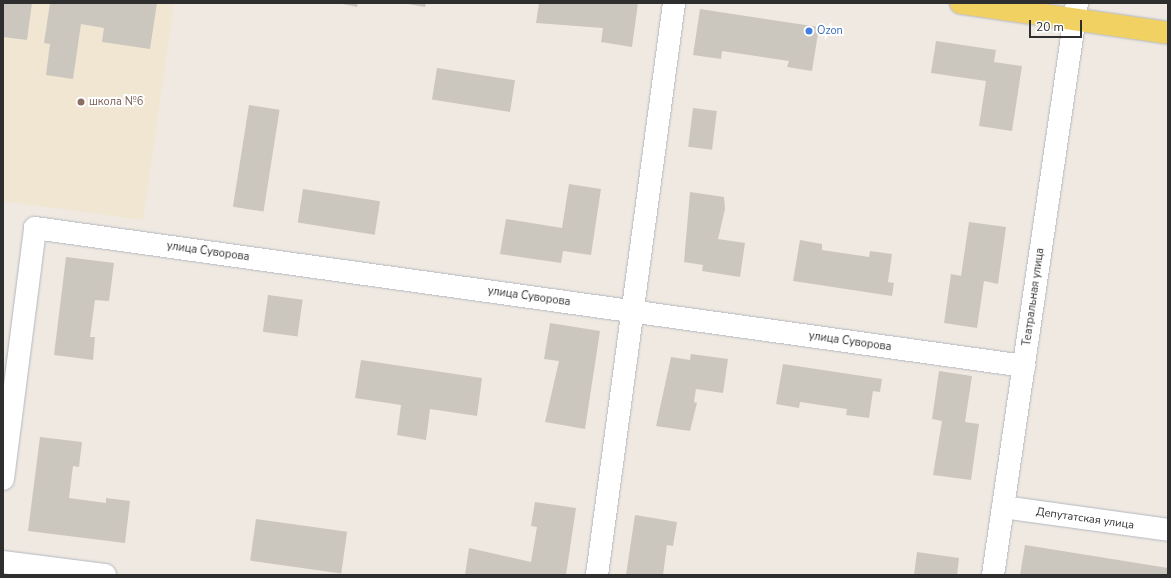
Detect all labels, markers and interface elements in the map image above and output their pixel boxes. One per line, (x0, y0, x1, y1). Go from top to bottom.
scale bar (1031, 12, 1084, 38)
text: 20 m (1036, 19, 1064, 35)
place label: Ozon (817, 24, 843, 38)
marker: Ozon (804, 26, 814, 36)
place label: школа №6 (89, 95, 143, 109)
marker: школа №6 (76, 97, 86, 107)
street label: улица Суворова (166, 240, 250, 264)
street label: Театральная улица (1021, 247, 1047, 347)
street label: улица Суворова (487, 285, 571, 309)
street label: улица Суворова (808, 330, 892, 354)
street label: Депутатская улица (1035, 506, 1135, 532)

